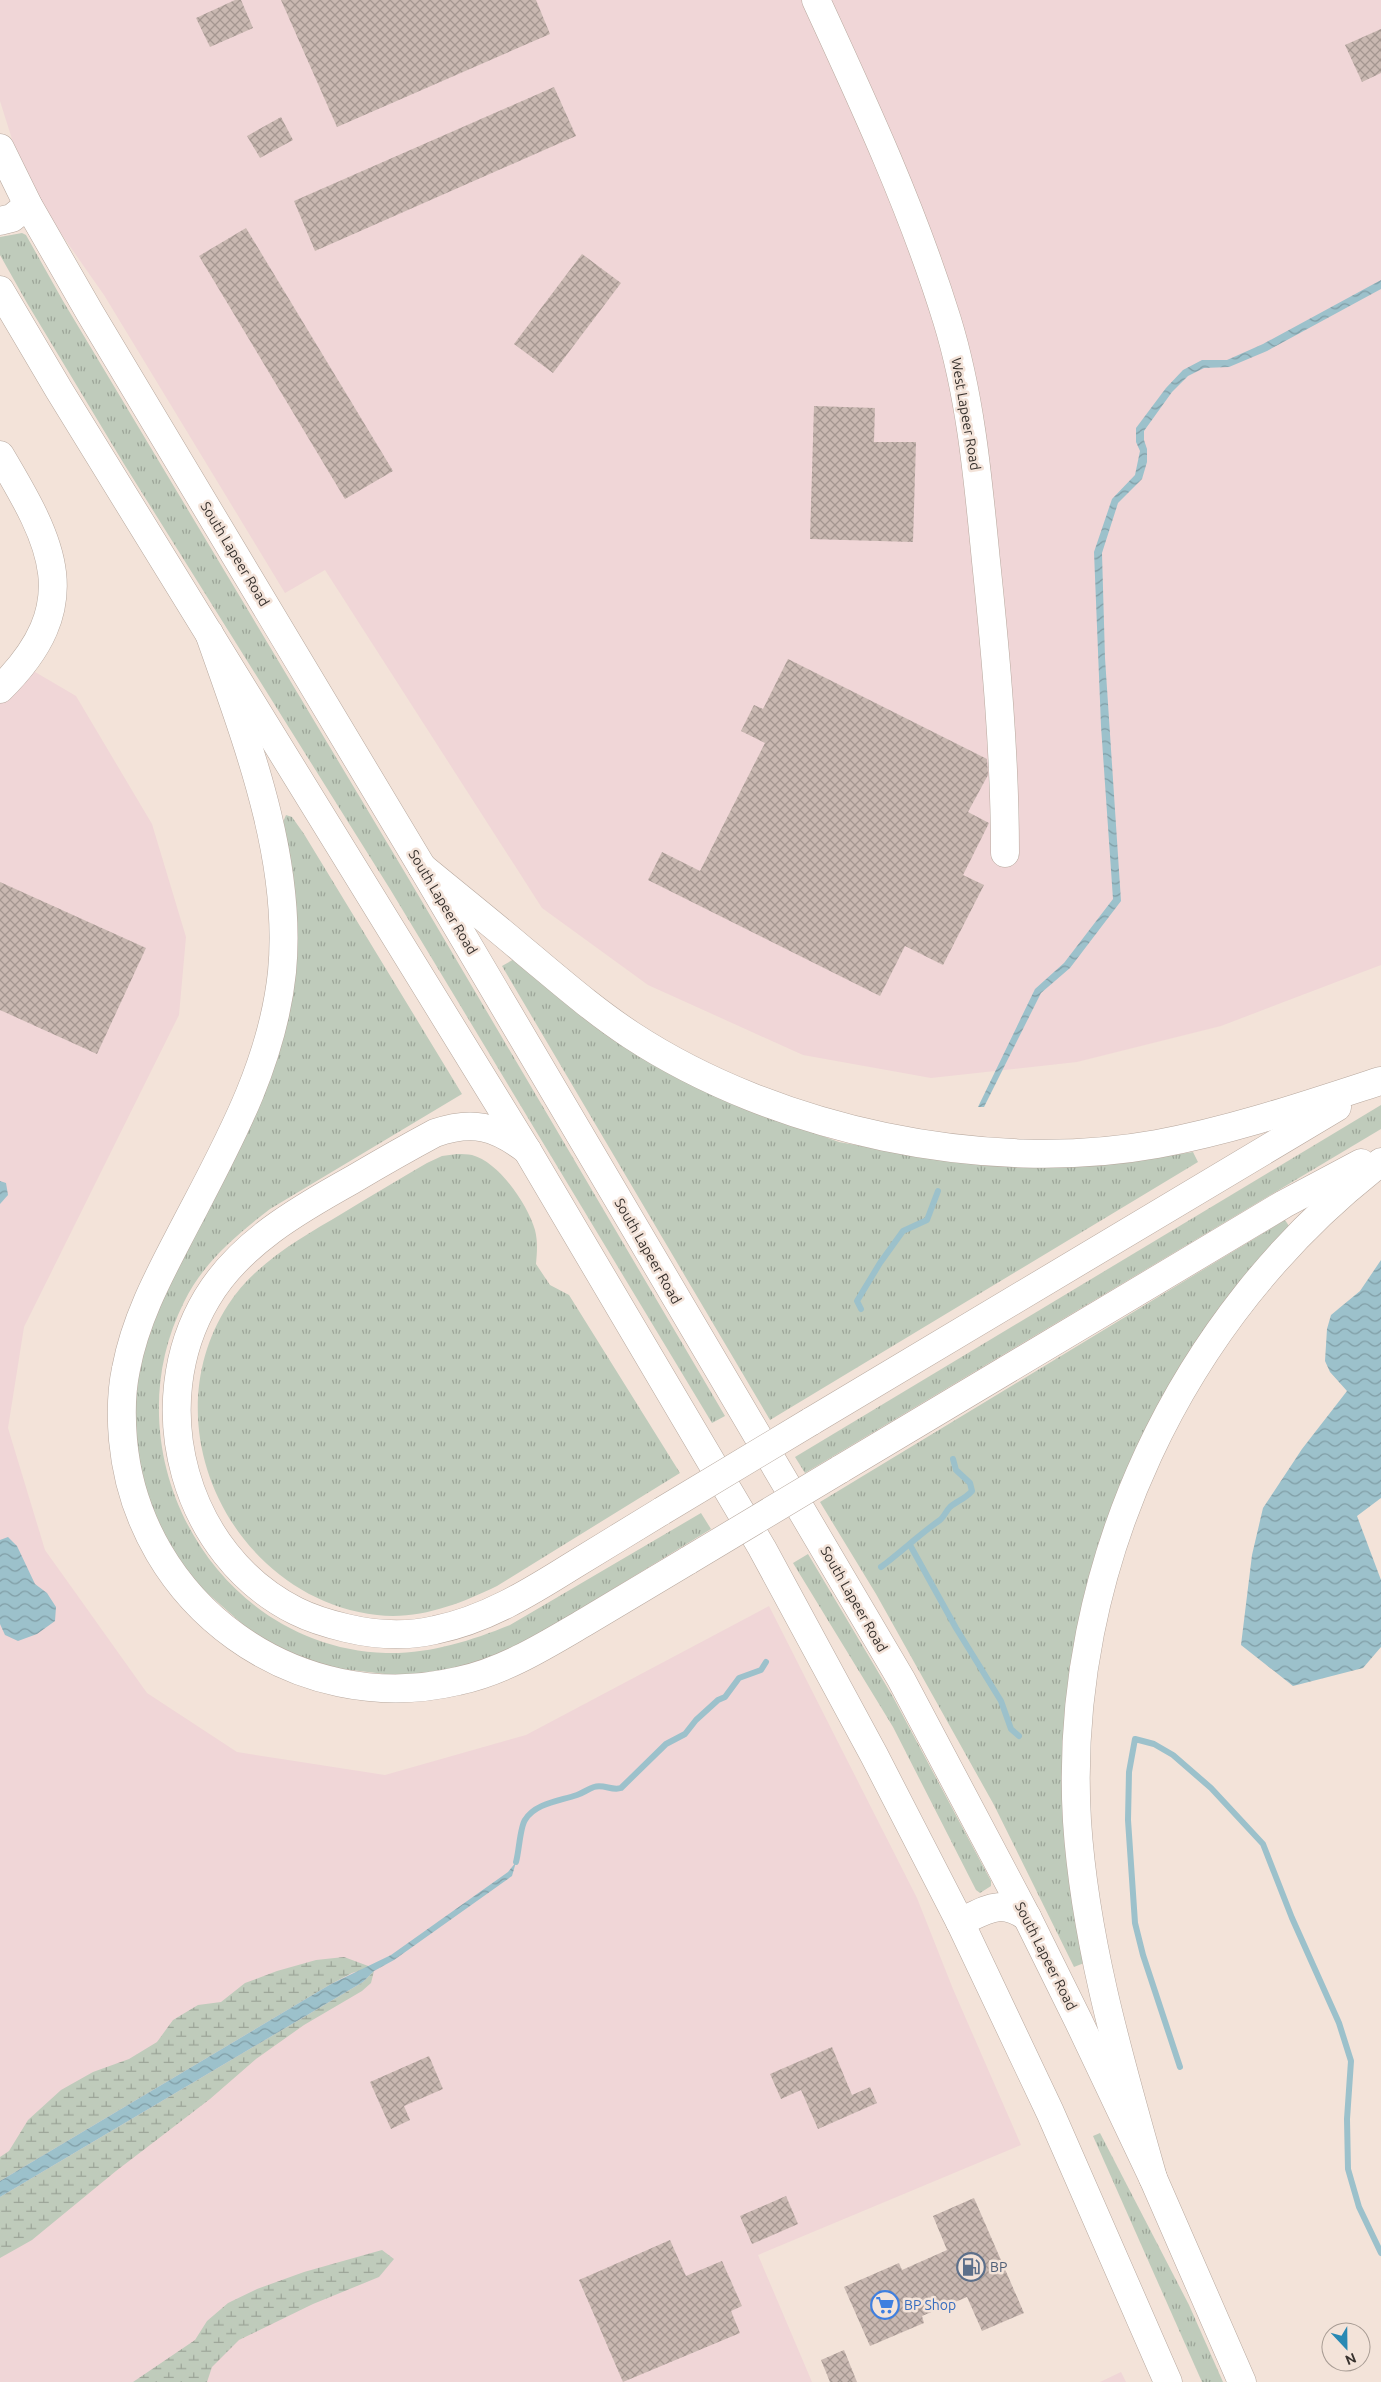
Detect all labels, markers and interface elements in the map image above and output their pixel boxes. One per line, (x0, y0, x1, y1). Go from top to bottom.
street label: West Lapeer Road (948, 356, 984, 472)
street label: South Lapeer Road (197, 499, 273, 609)
street label: South Lapeer Road (405, 847, 481, 957)
street label: South Lapeer Road (611, 1195, 685, 1307)
street label: South Lapeer Road (817, 1543, 891, 1655)
street label: South Lapeer Road (1012, 1899, 1080, 2013)
fuel station icon: BP (956, 2252, 986, 2282)
place label: BP (990, 2259, 1007, 2275)
supermarket icon: BP Shop (870, 2290, 900, 2320)
place label: BP Shop (904, 2297, 956, 2313)
north arrow (1321, 2322, 1371, 2372)
text: N (1343, 2350, 1359, 2368)

